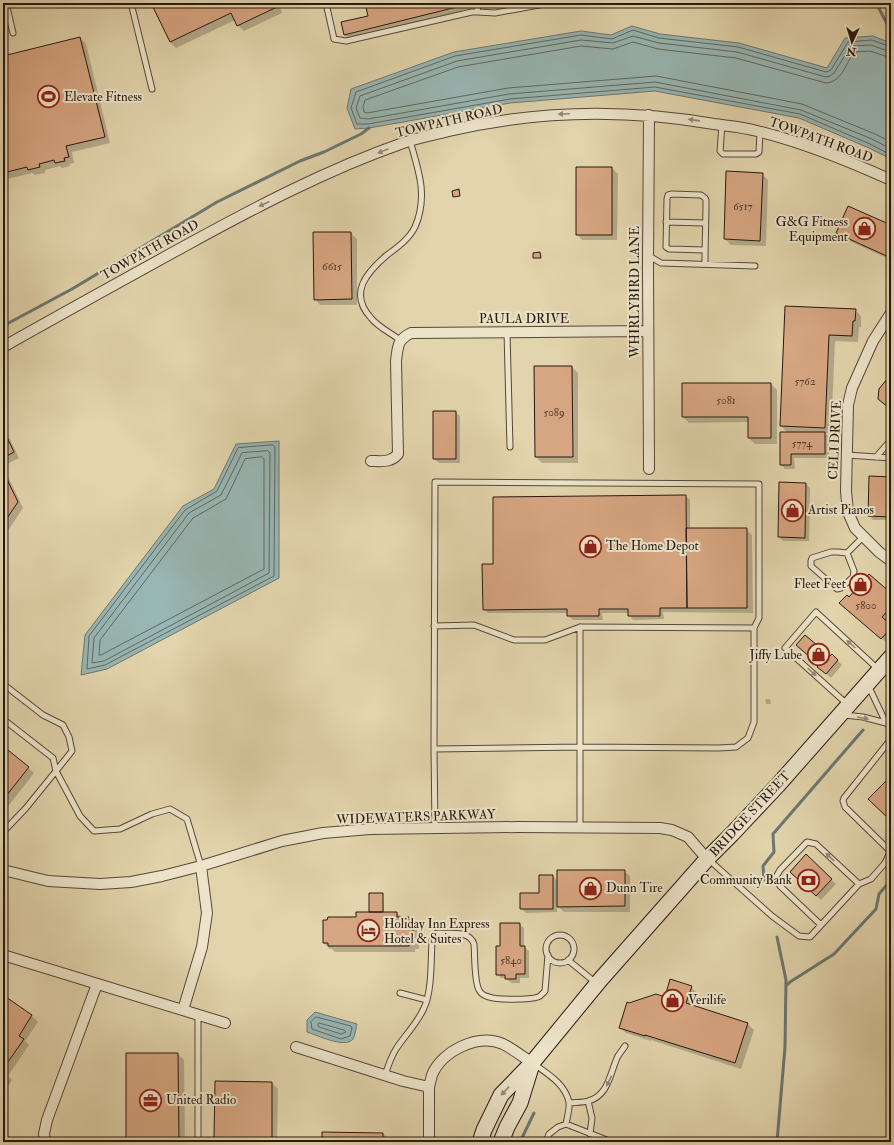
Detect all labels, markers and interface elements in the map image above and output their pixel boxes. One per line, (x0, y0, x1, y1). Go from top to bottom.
north arrow (832, 22, 872, 62)
text: N (845, 45, 858, 58)
sports icon: Elevate Fitness (36, 84, 62, 110)
place label: Elevate Fitness (64, 89, 143, 105)
street label: TOWPATH ROAD (394, 101, 504, 141)
one-way arrow (557, 111, 570, 117)
street label: TOWPATH ROAD (767, 114, 875, 166)
one-way arrow (688, 117, 700, 123)
one-way arrow (376, 149, 388, 155)
house number: 6517 (733, 200, 753, 213)
one-way arrow (258, 201, 270, 207)
place label: G&G Fitness Equipment (776, 214, 849, 246)
street label: TOWPATH ROAD (98, 216, 202, 284)
shop icon: G&G Fitness Equipment (851, 216, 877, 242)
street label: WHIRLYBIRD LANE (627, 226, 643, 359)
house number: 6615 (322, 260, 342, 273)
street label: PAULA DRIVE (479, 311, 569, 327)
house number: 5762 (794, 375, 816, 388)
house number: 5081 (716, 394, 736, 407)
street label: CELI DRIVE (825, 400, 845, 480)
house number: 5089 (543, 406, 565, 419)
house number: 5774 (792, 437, 813, 450)
shop icon: Artist Pianos (779, 497, 805, 523)
place label: Artist Pianos (807, 502, 874, 518)
shop icon: The Home Depot (577, 533, 603, 559)
place label: The Home Depot (606, 538, 699, 555)
shop icon: Fleet Feet (848, 571, 874, 597)
place label: Fleet Feet (794, 576, 846, 592)
house number: 5800 (855, 599, 877, 612)
one-way arrow (846, 639, 856, 649)
shop icon: Jiffy Lube (805, 642, 831, 668)
place label: Jiffy Lube (749, 647, 803, 664)
one-way arrow (806, 667, 817, 676)
one-way arrow (857, 715, 870, 721)
street label: BRIDGE STREET (706, 768, 794, 860)
street label: WIDEWATERS PARKWAY (335, 806, 497, 828)
one-way arrow (825, 852, 835, 862)
bank icon: Community Bank (795, 867, 821, 893)
place label: Community Bank (700, 872, 793, 889)
shop icon: Dunn Tire (578, 875, 604, 901)
place label: Dunn Tire (606, 880, 663, 896)
place label: Holiday Inn Express Hotel & Suites (384, 916, 490, 947)
hotel icon: Holiday Inn Express Hotel & Suites (355, 918, 381, 944)
house number: 5840 (500, 954, 522, 967)
shop icon: Verilife (660, 987, 686, 1013)
place label: Verilife (688, 992, 727, 1008)
one-way arrow (606, 1075, 612, 1086)
one-way arrow (500, 1086, 510, 1096)
office icon: United Radio (137, 1087, 163, 1113)
place label: United Radio (166, 1092, 236, 1108)

